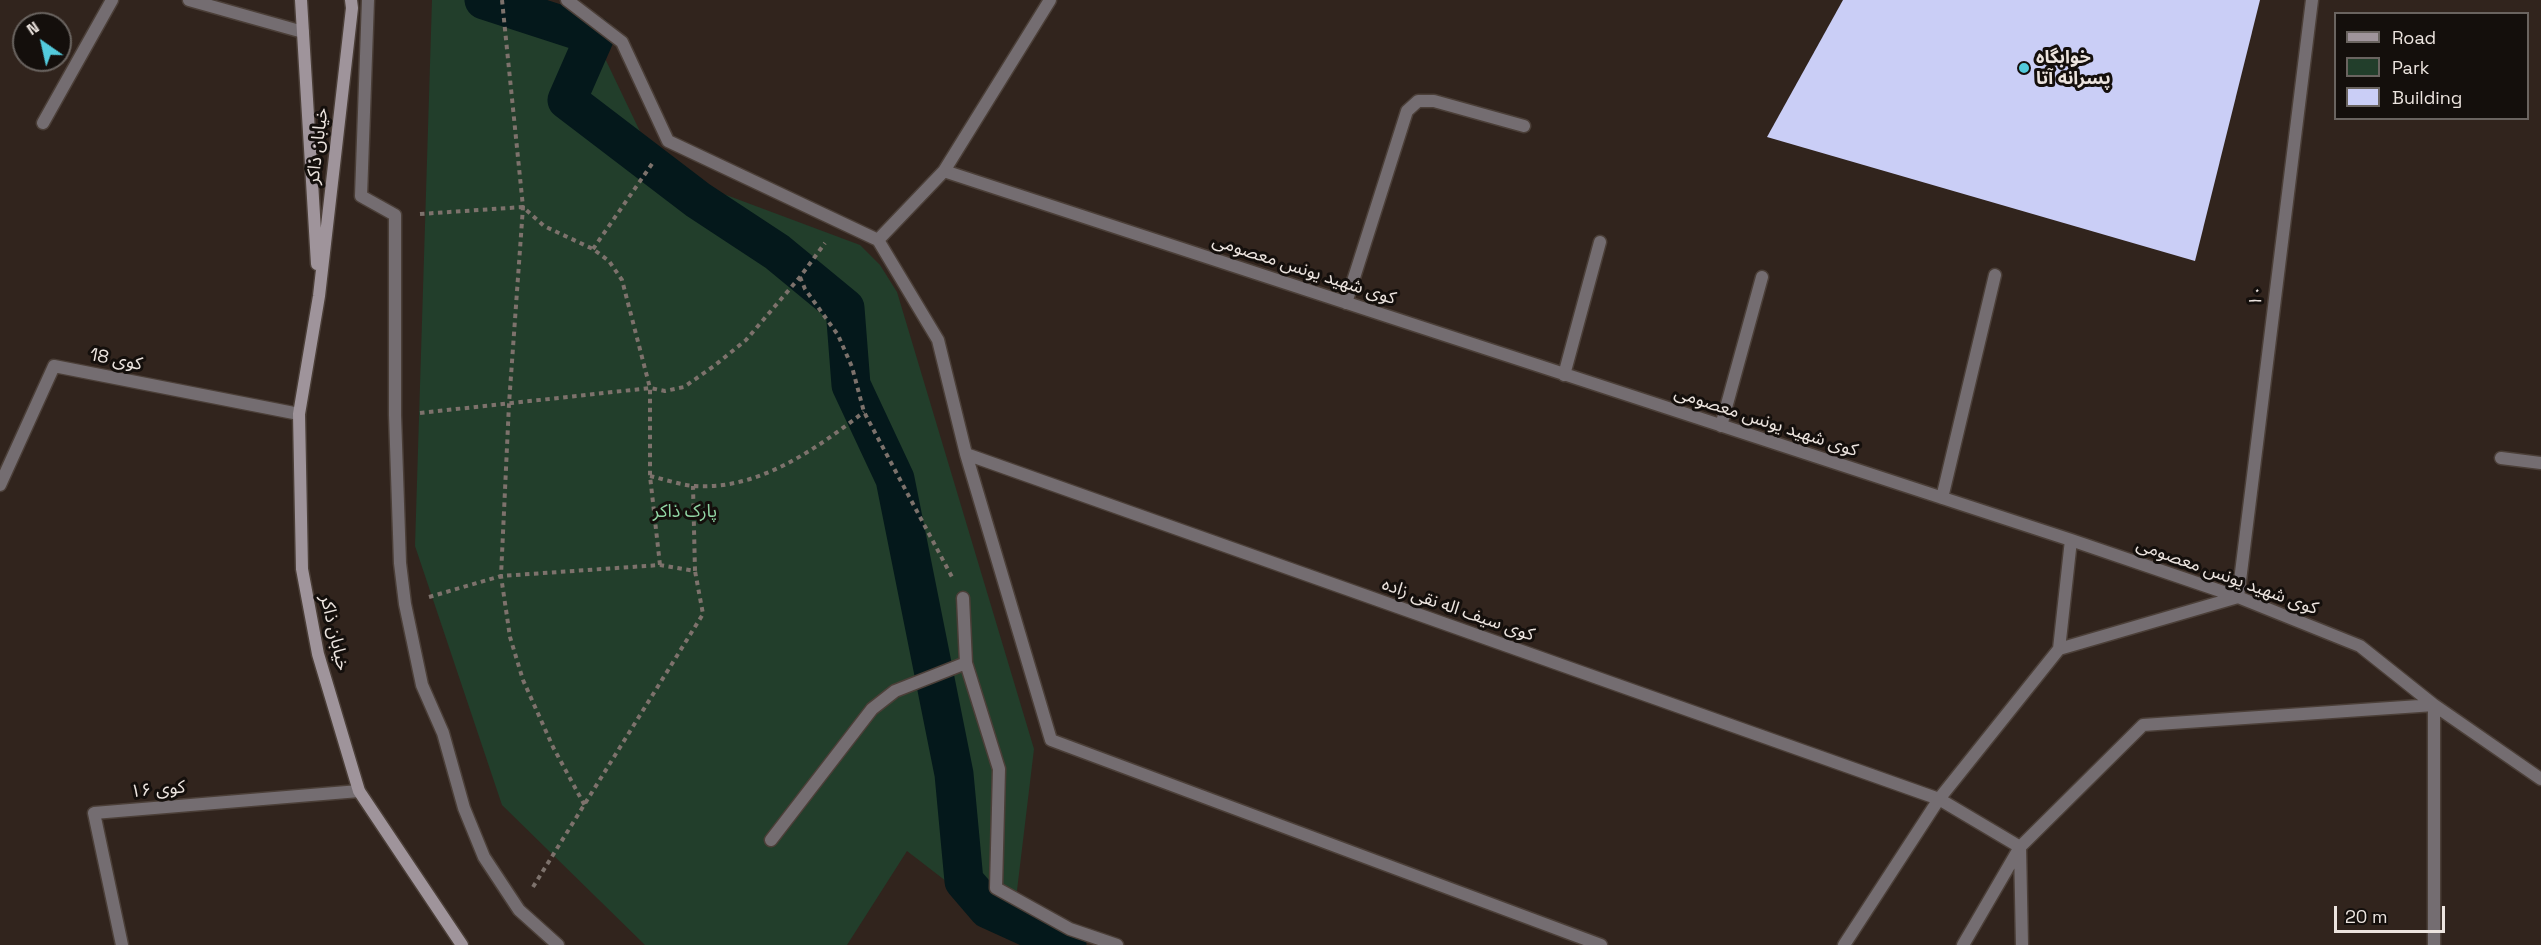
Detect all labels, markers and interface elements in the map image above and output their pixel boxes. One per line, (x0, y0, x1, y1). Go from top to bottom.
north arrow (12, 12, 72, 72)
legend (2334, 12, 2529, 120)
text: N (22, 17, 43, 40)
text: Road (2392, 26, 2436, 49)
place label: خوابگاه پسرانه آتا (2036, 47, 2111, 90)
text: Park (2392, 56, 2429, 79)
marker: خوابگاه پسرانه آتا (2017, 61, 2031, 75)
text: Building (2392, 86, 2462, 109)
street label: خیابان ذاکر (303, 106, 333, 186)
street label: کوی شهید یونس معصومی (1210, 230, 1398, 310)
street label: ۱۰ (2245, 284, 2269, 308)
street label: کوی 18 (88, 344, 144, 376)
street label: کوی شهید یونس معصومی (1672, 382, 1860, 462)
park label: پارک ذاکر (653, 501, 717, 523)
street label: کوی شهید یونس معصومی (2133, 534, 2321, 620)
street label: کوی سیف اله نقی زاده (1379, 574, 1537, 646)
street label: خیابان ذاکر (315, 593, 353, 673)
street label: کوی ۱۶ (130, 777, 186, 803)
scale bar (2337, 894, 2448, 932)
text: 20 m (2345, 905, 2388, 928)

